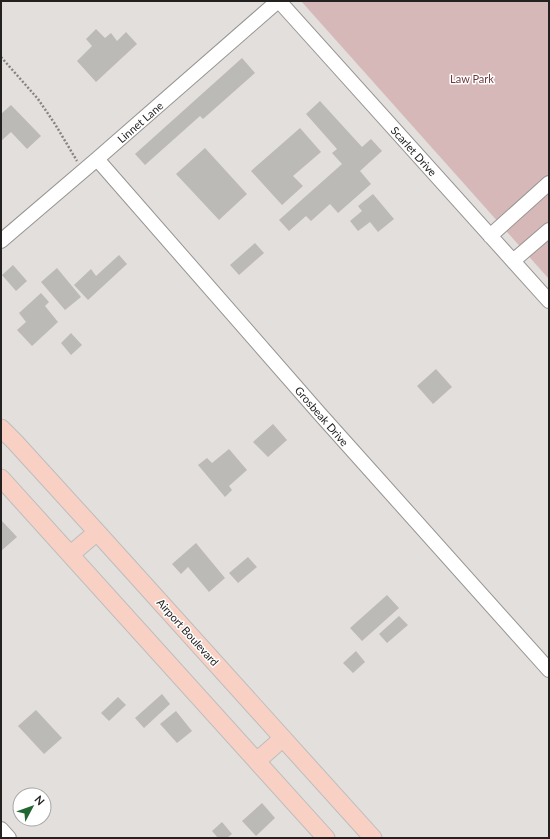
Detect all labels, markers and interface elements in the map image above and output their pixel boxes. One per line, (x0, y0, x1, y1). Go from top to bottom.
park label: Law Park (450, 72, 494, 85)
street label: Linnet Lane (115, 99, 166, 145)
street label: Scarlet Drive (388, 124, 440, 179)
street label: Grosbeak Drive (293, 384, 352, 449)
street label: Airport Boulevard (154, 596, 222, 668)
north arrow (12, 787, 52, 827)
text: N (32, 793, 48, 808)

